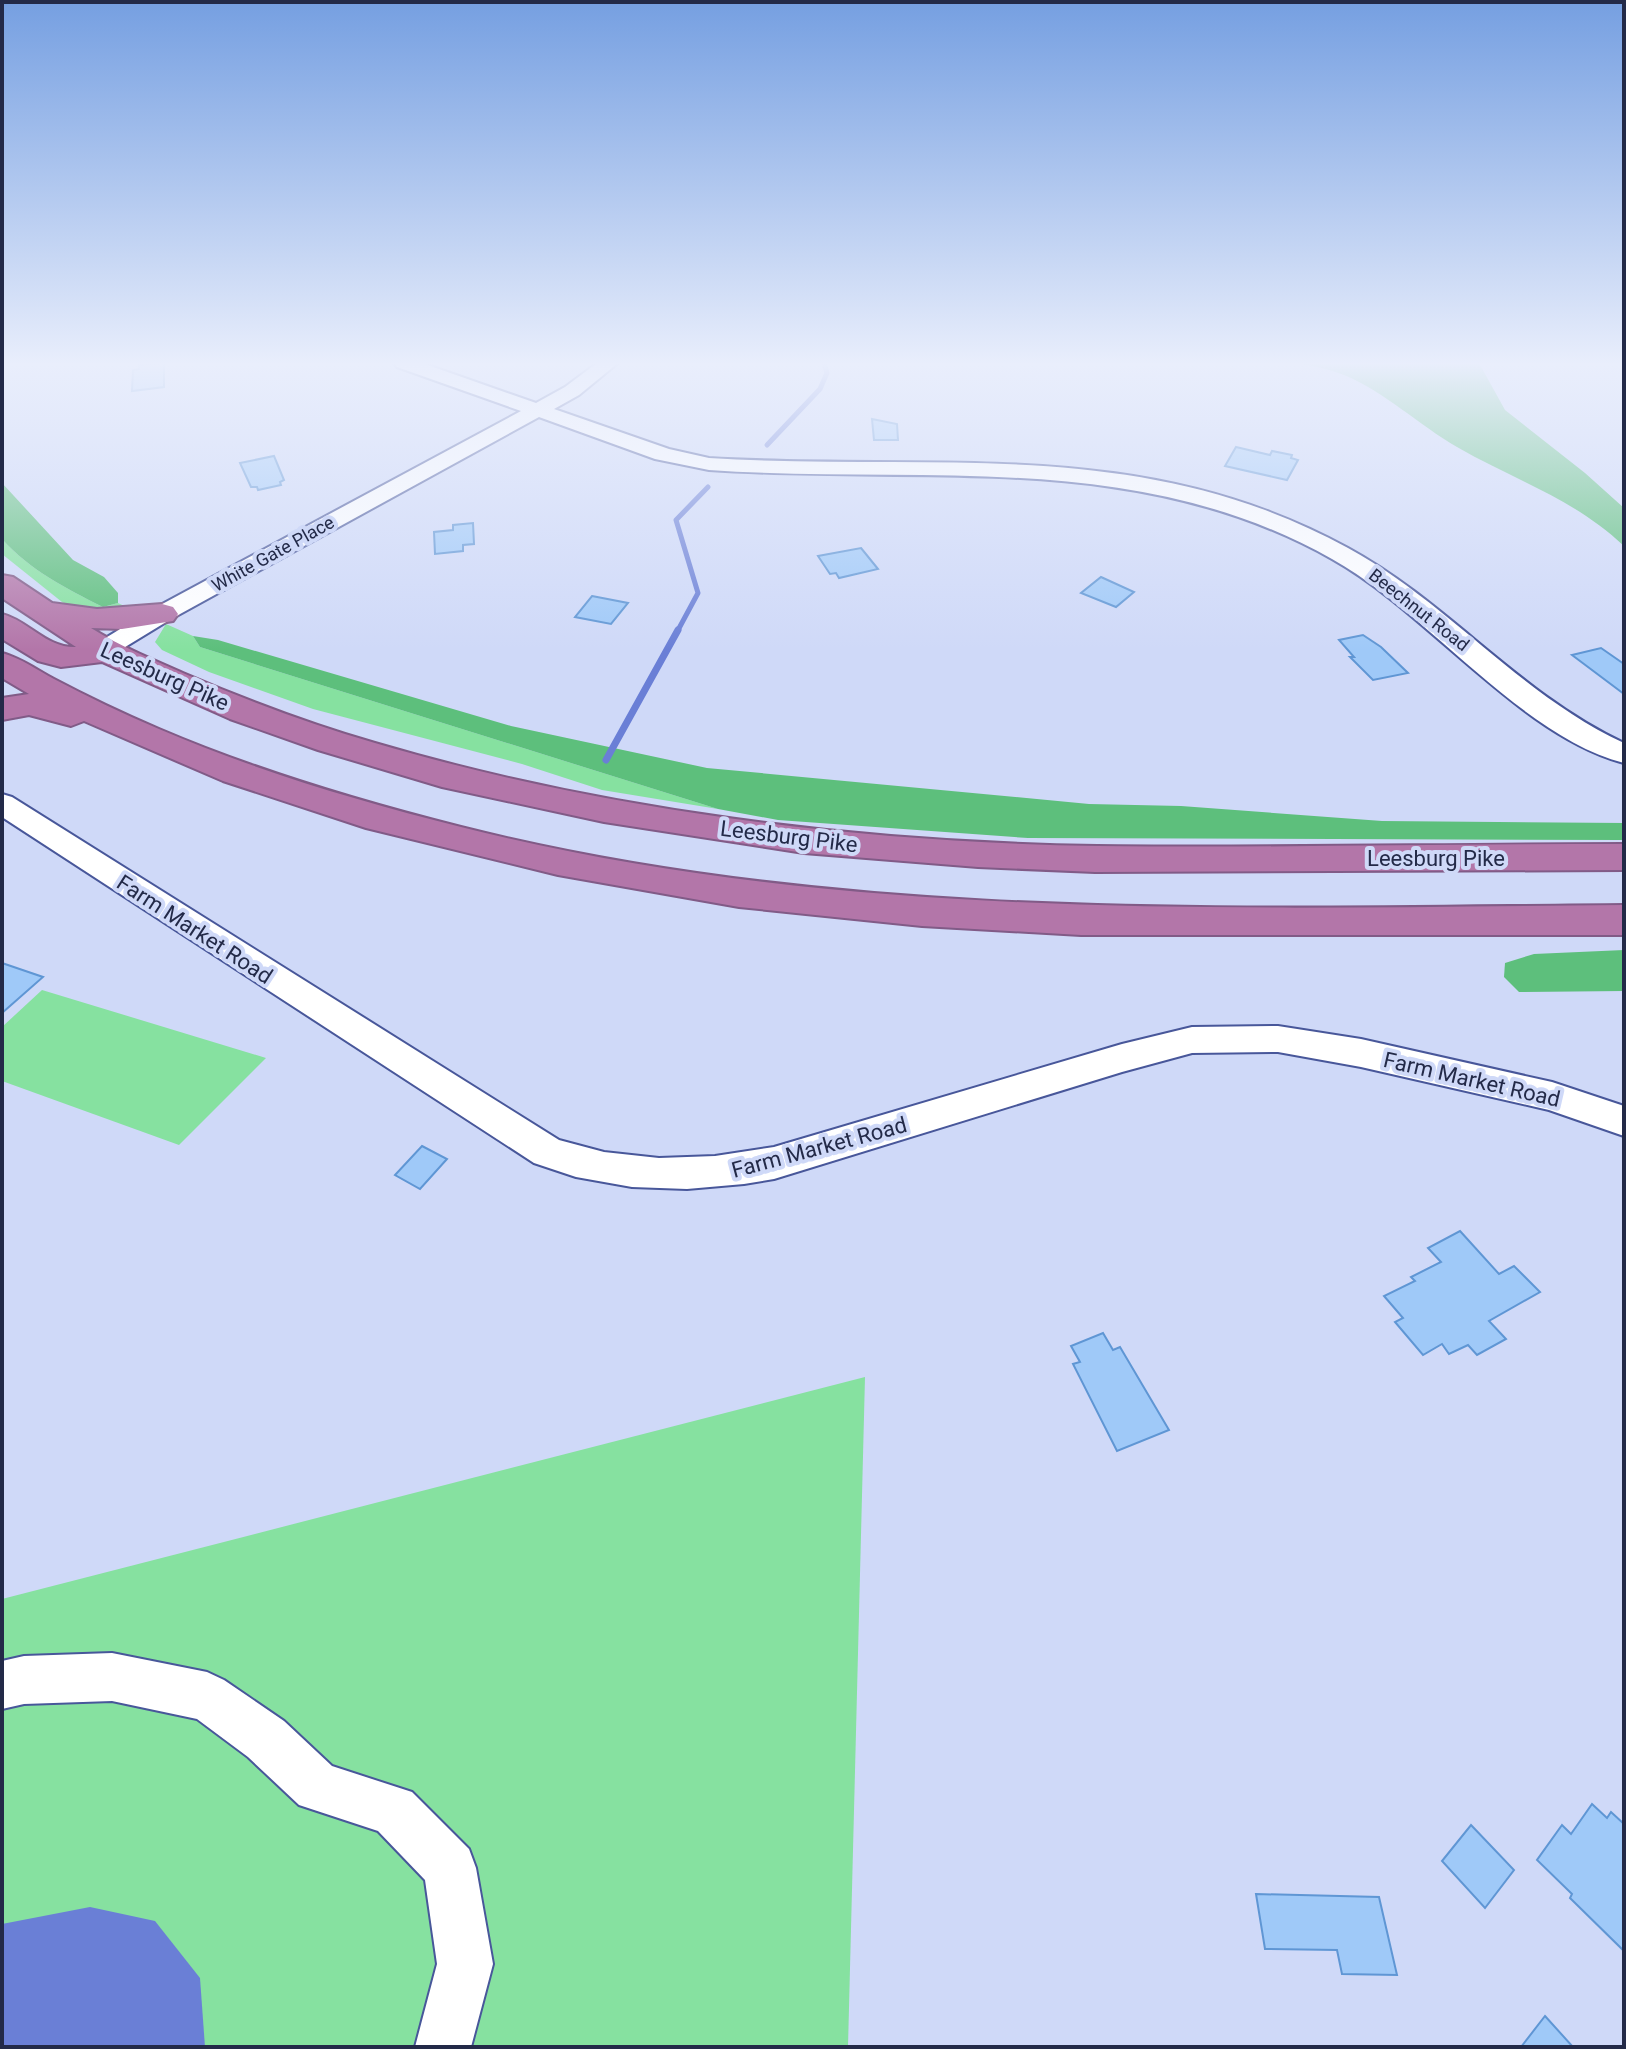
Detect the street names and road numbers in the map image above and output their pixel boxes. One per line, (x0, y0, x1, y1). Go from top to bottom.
street label: White Gate Place (208, 511, 338, 596)
street label: Beechnut Road (1365, 564, 1474, 655)
street label: Leesburg Pike (97, 637, 233, 716)
street label: Leesburg Pike (719, 816, 859, 857)
street label: Leesburg Pike (1367, 846, 1505, 871)
street label: Farm Market Road (112, 870, 277, 989)
street label: Farm Market Road (1381, 1047, 1563, 1112)
street label: Farm Market Road (729, 1112, 909, 1183)

